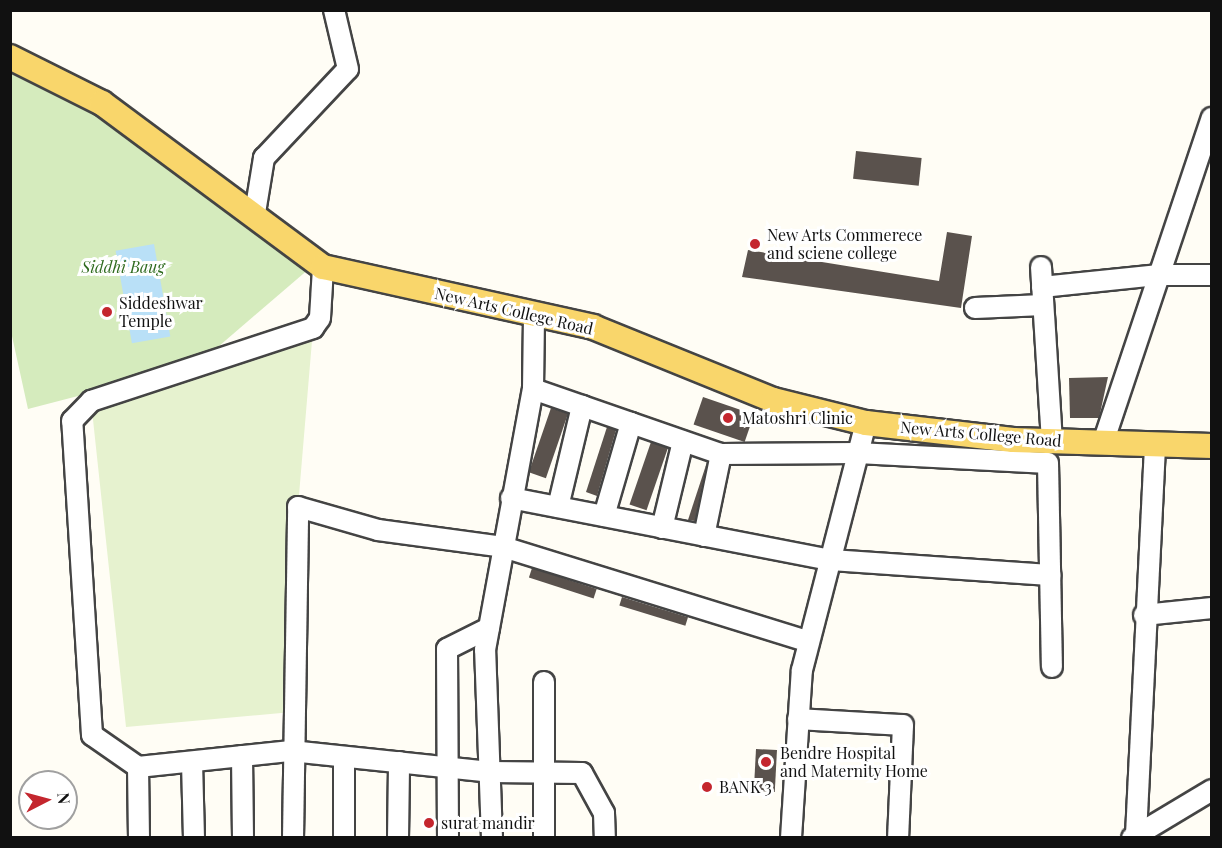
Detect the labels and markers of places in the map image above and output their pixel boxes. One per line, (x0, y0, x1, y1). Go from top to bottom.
place label: New Arts Commerece and sciene college (767, 225, 923, 263)
marker: New Arts Commerece and sciene college (748, 237, 762, 251)
place label: Siddeshwar Temple (119, 293, 203, 331)
marker: Siddeshwar Temple (100, 305, 114, 319)
place label: Matoshri Clinic (742, 408, 853, 428)
marker: Matoshri Clinic (719, 409, 737, 427)
place label: Bendre Hospital and Maternity Home (780, 743, 928, 781)
marker: Bendre Hospital and Maternity Home (757, 753, 775, 771)
place label: BANK 3 (719, 777, 772, 797)
marker: BANK 3 (700, 780, 714, 794)
place label: surat mandir (441, 813, 535, 833)
marker: surat mandir (422, 816, 436, 830)

